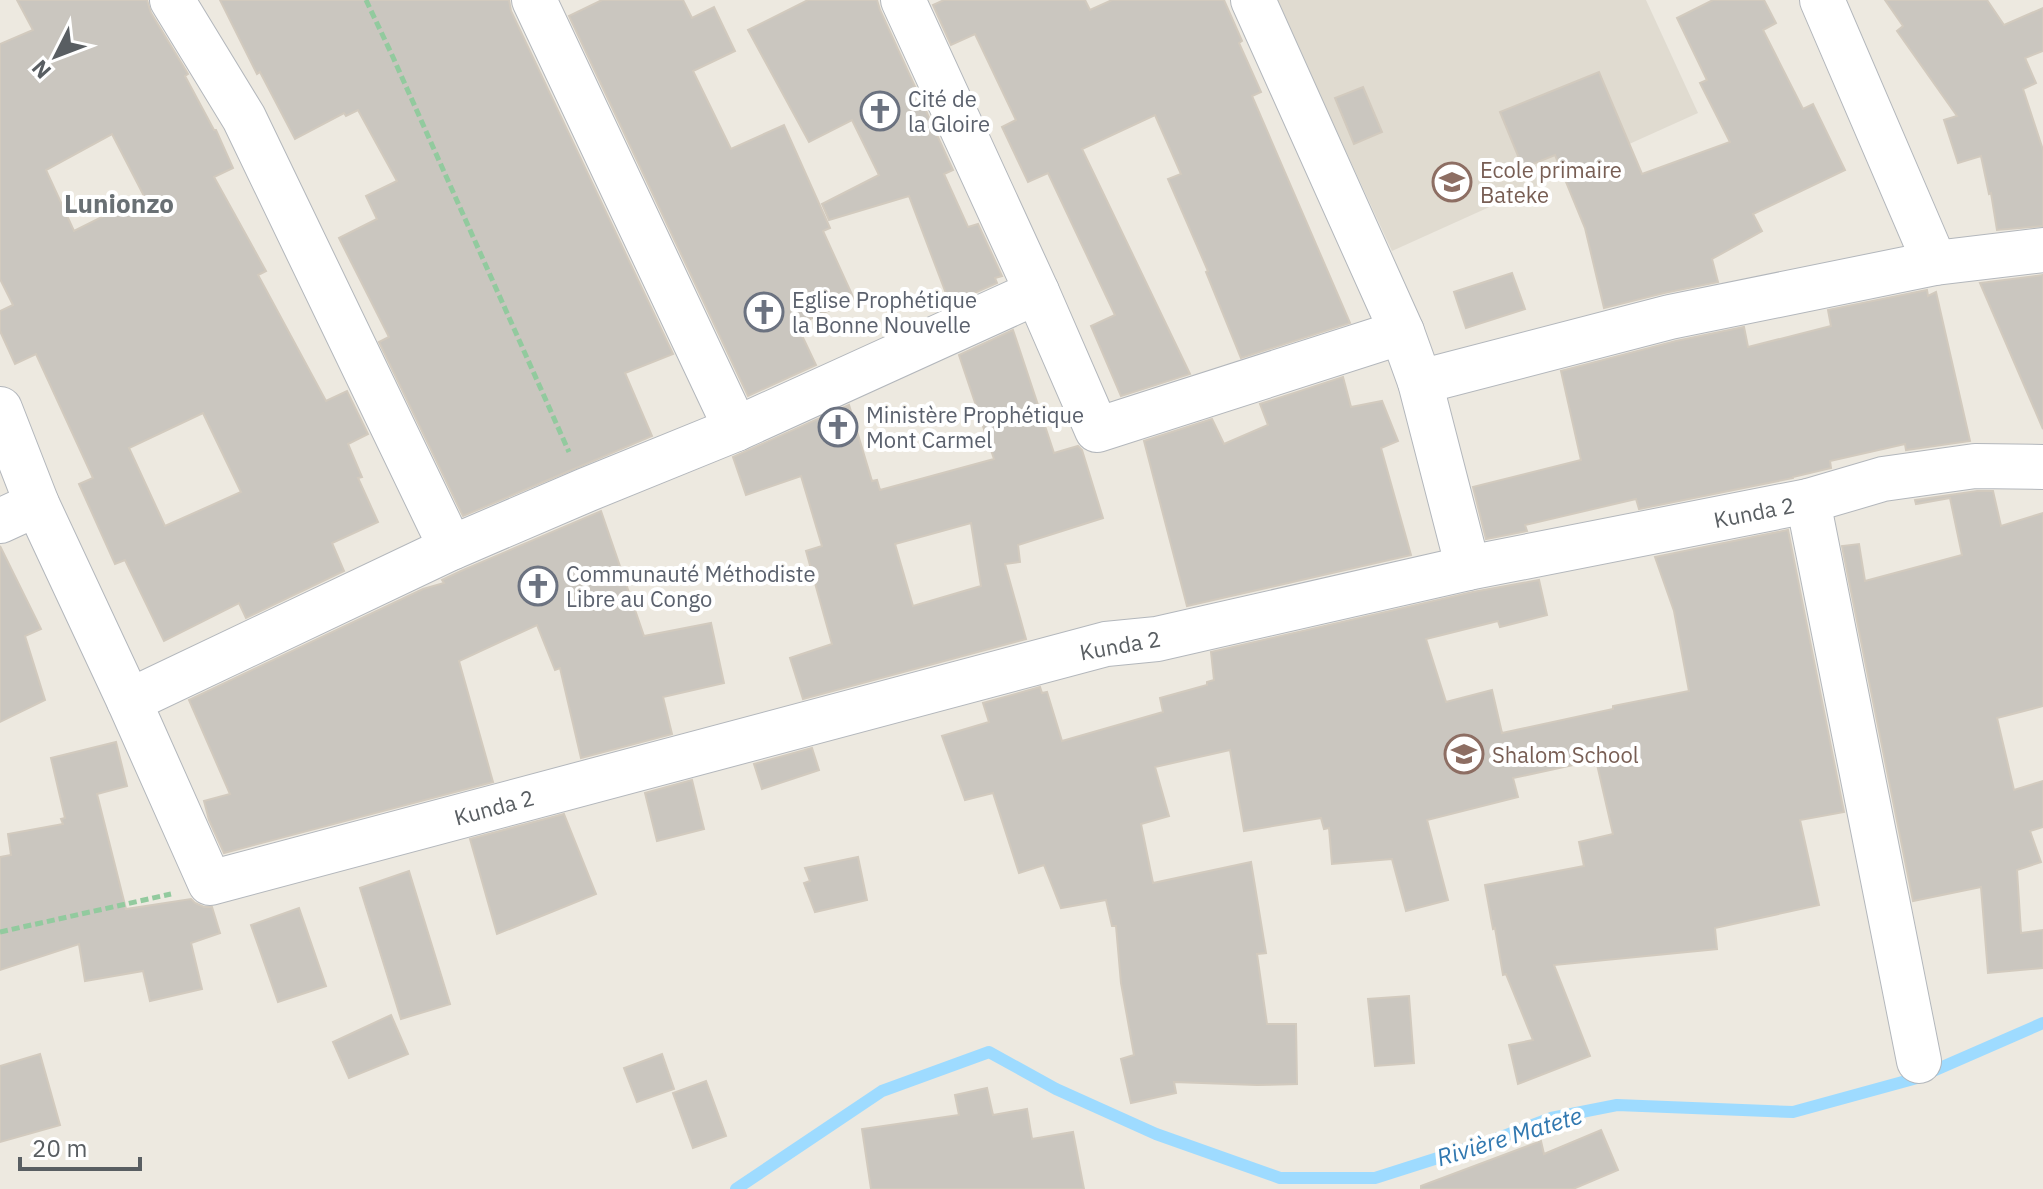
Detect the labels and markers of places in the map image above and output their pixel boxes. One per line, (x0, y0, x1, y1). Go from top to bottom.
place label: Cité de la Gloire (908, 84, 990, 138)
church icon: Cité de la Gloire (859, 90, 901, 132)
place label: Ecole primaire Bateke (1480, 155, 1622, 209)
school or university icon: Ecole primaire Bateke (1431, 161, 1473, 203)
place label: Eglise Prophétique la Bonne Nouvelle (792, 285, 977, 339)
church icon: Eglise Prophétique la Bonne Nouvelle (743, 291, 785, 333)
place label: Ministère Prophétique Mont Carmel (866, 400, 1084, 454)
church icon: Ministère Prophétique Mont Carmel (817, 406, 859, 448)
place label: Communauté Méthodiste Libre au Congo (566, 559, 816, 613)
church icon: Communauté Méthodiste Libre au Congo (517, 565, 559, 607)
school or university icon: Shalom School (1443, 733, 1485, 775)
place label: Shalom School (1492, 740, 1639, 769)

